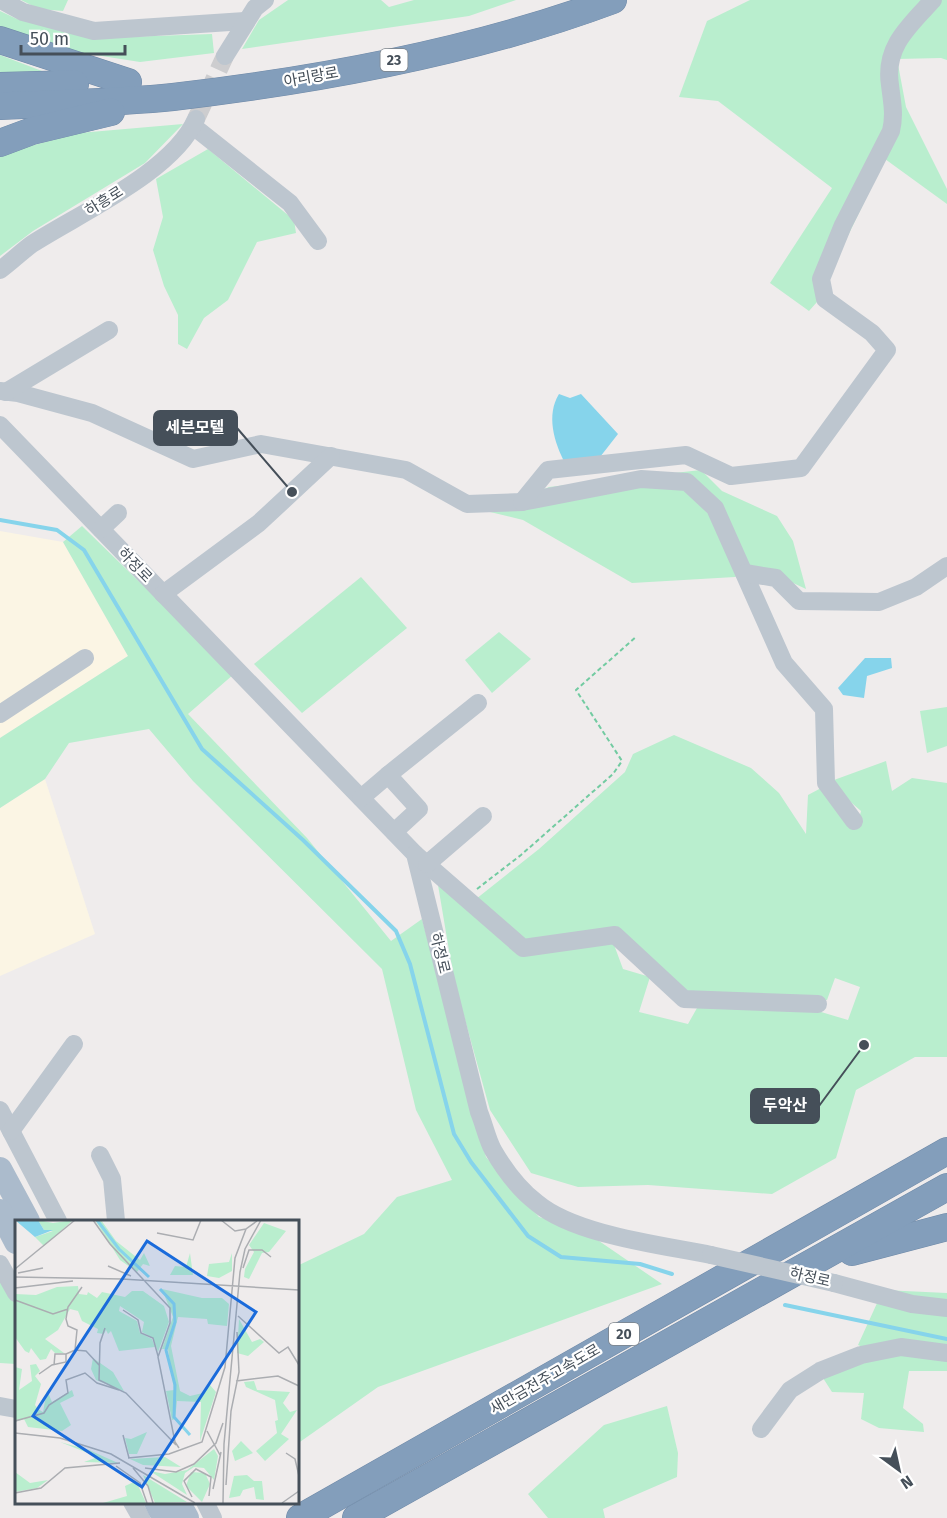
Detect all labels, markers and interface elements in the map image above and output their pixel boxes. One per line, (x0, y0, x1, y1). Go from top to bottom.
scale bar (21, 18, 124, 56)
text: 50 m (30, 28, 69, 50)
road number: 23 (380, 49, 408, 71)
street label: 아리랑로 (282, 63, 340, 91)
street label: 하흥로 (82, 182, 126, 220)
callout: 세븐모텔 (154, 411, 237, 445)
text: 세븐모텔 (166, 418, 224, 437)
street label: 하정로 (114, 544, 156, 586)
street label: 하정로 (426, 931, 454, 975)
callout: 두악산 (751, 1089, 819, 1123)
text: 두악산 (763, 1096, 807, 1115)
inset map (15, 1220, 298, 1503)
street label: 하정로 (788, 1264, 832, 1290)
road number: 20 (609, 1323, 639, 1345)
street label: 새만금전주고속도로 (487, 1340, 603, 1418)
north arrow (869, 1440, 929, 1500)
text: N (897, 1471, 917, 1493)

